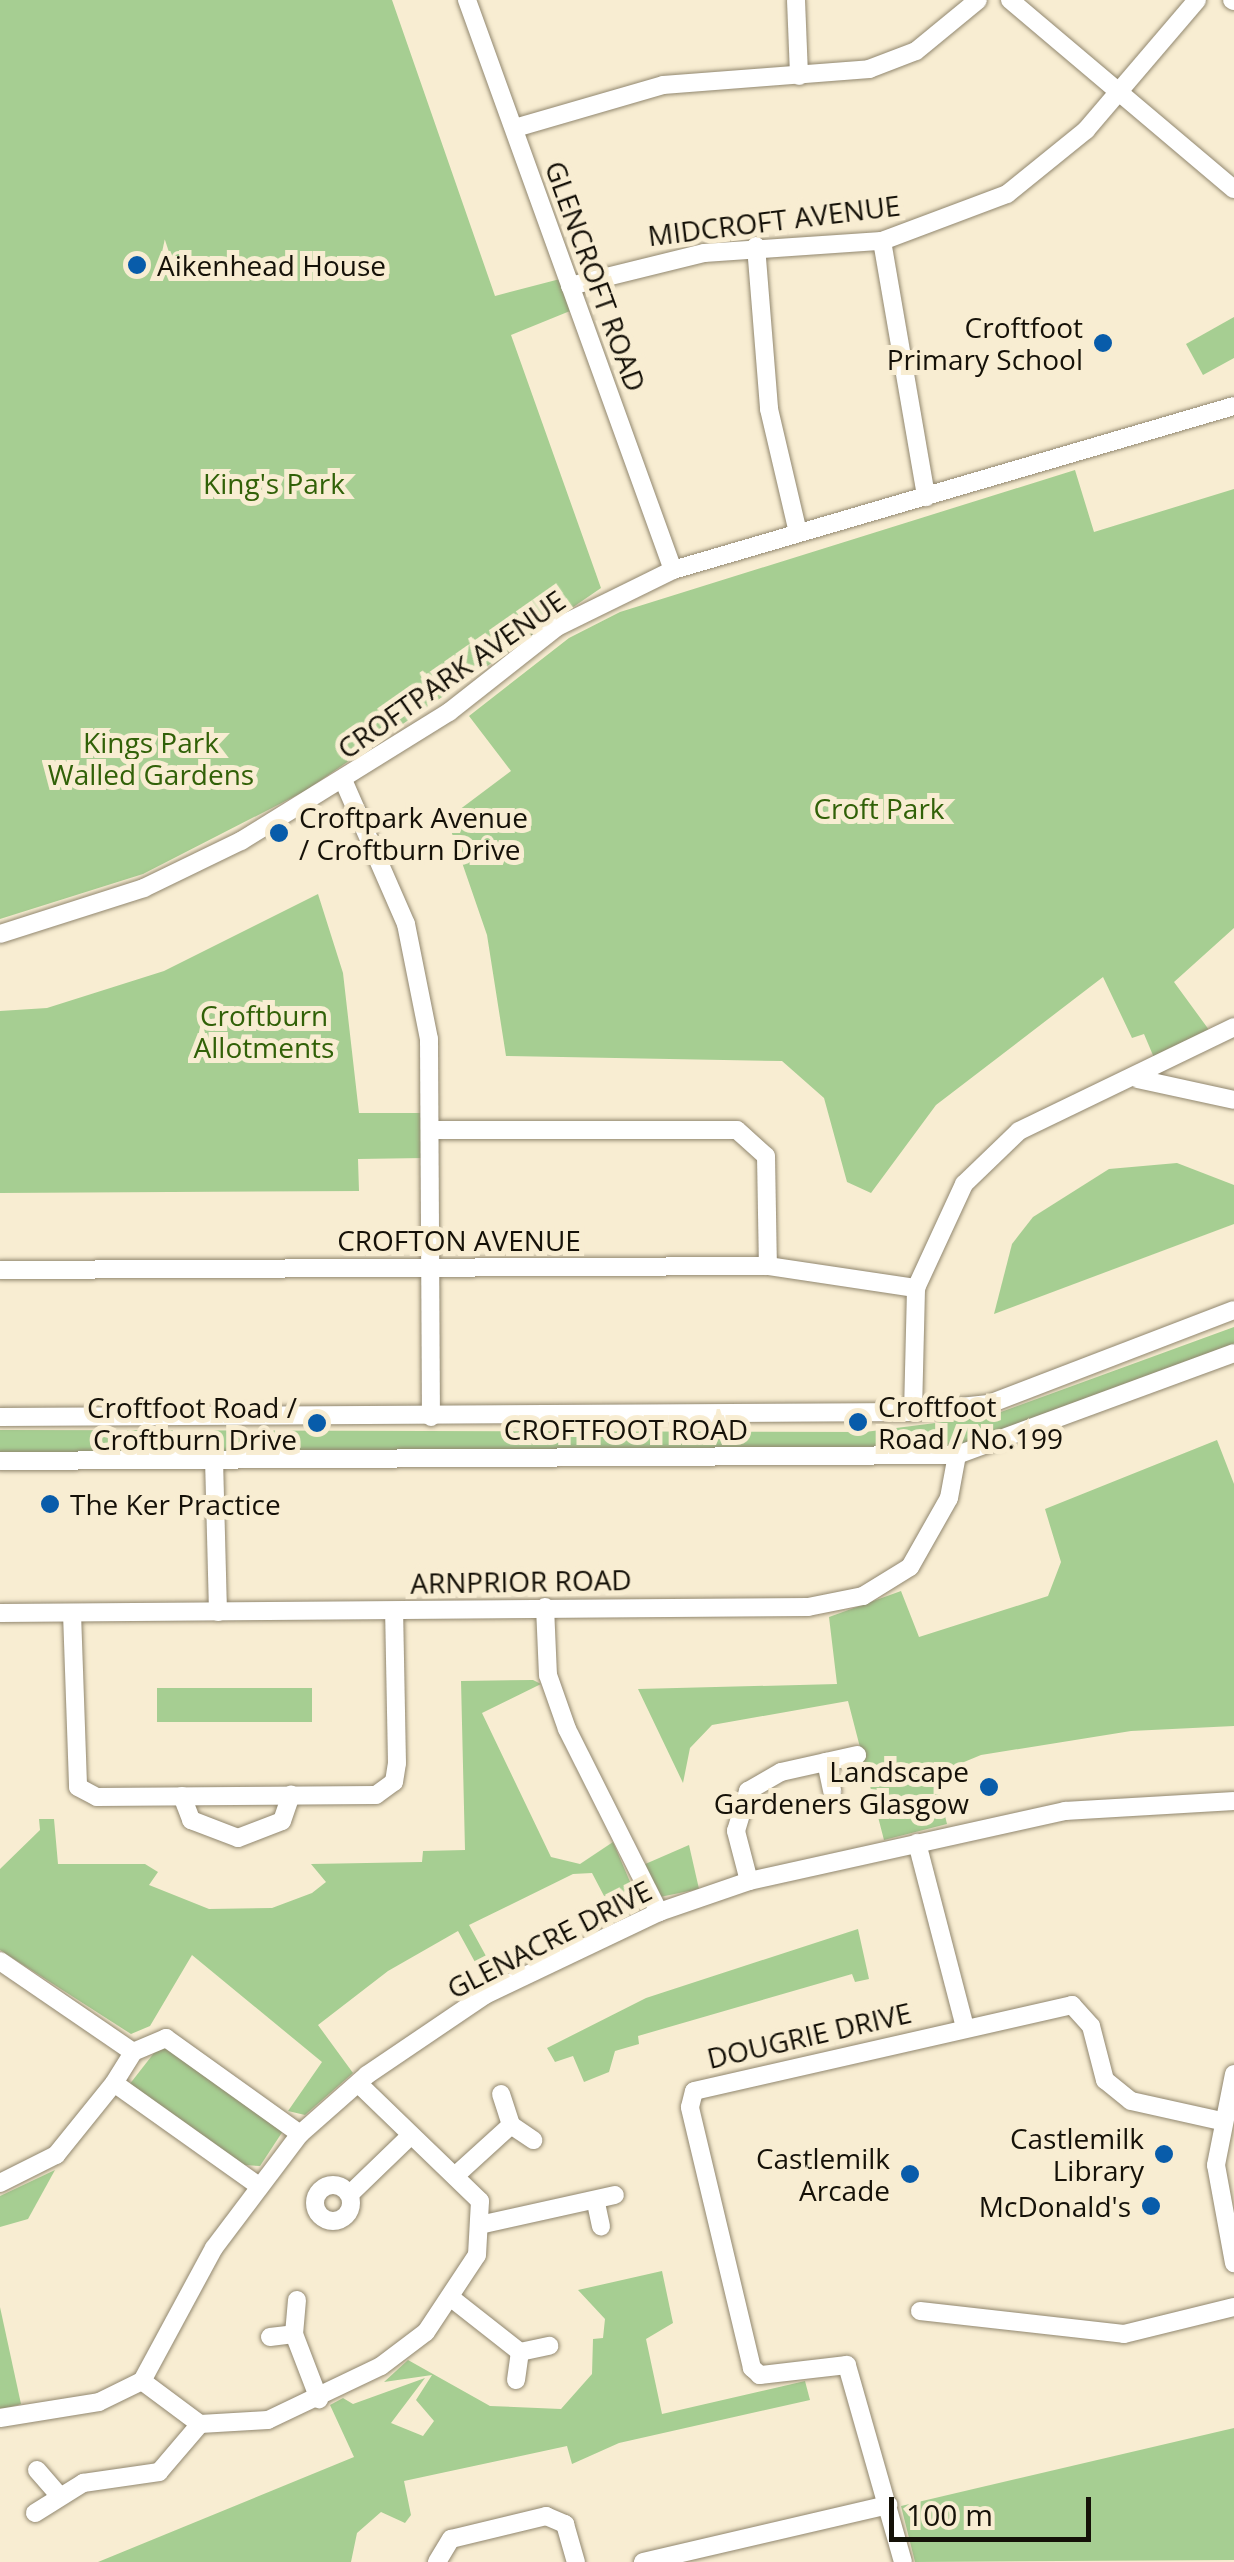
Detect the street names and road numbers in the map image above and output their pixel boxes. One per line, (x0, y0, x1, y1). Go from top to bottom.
street label: GLENCROFT ROAD (539, 156, 653, 396)
street label: MIDCROFT AVENUE (646, 188, 902, 252)
street label: CROFTPARK AVENUE (331, 583, 571, 765)
street label: CROFTON AVENUE (337, 1223, 581, 1257)
street label: CROFTFOOT ROAD (504, 1412, 748, 1446)
street label: ARNPRIOR ROAD (410, 1562, 632, 1600)
street label: GLENACRE DRIVE (441, 1873, 657, 2005)
street label: DOUGRIE DRIVE (704, 1995, 914, 2075)

